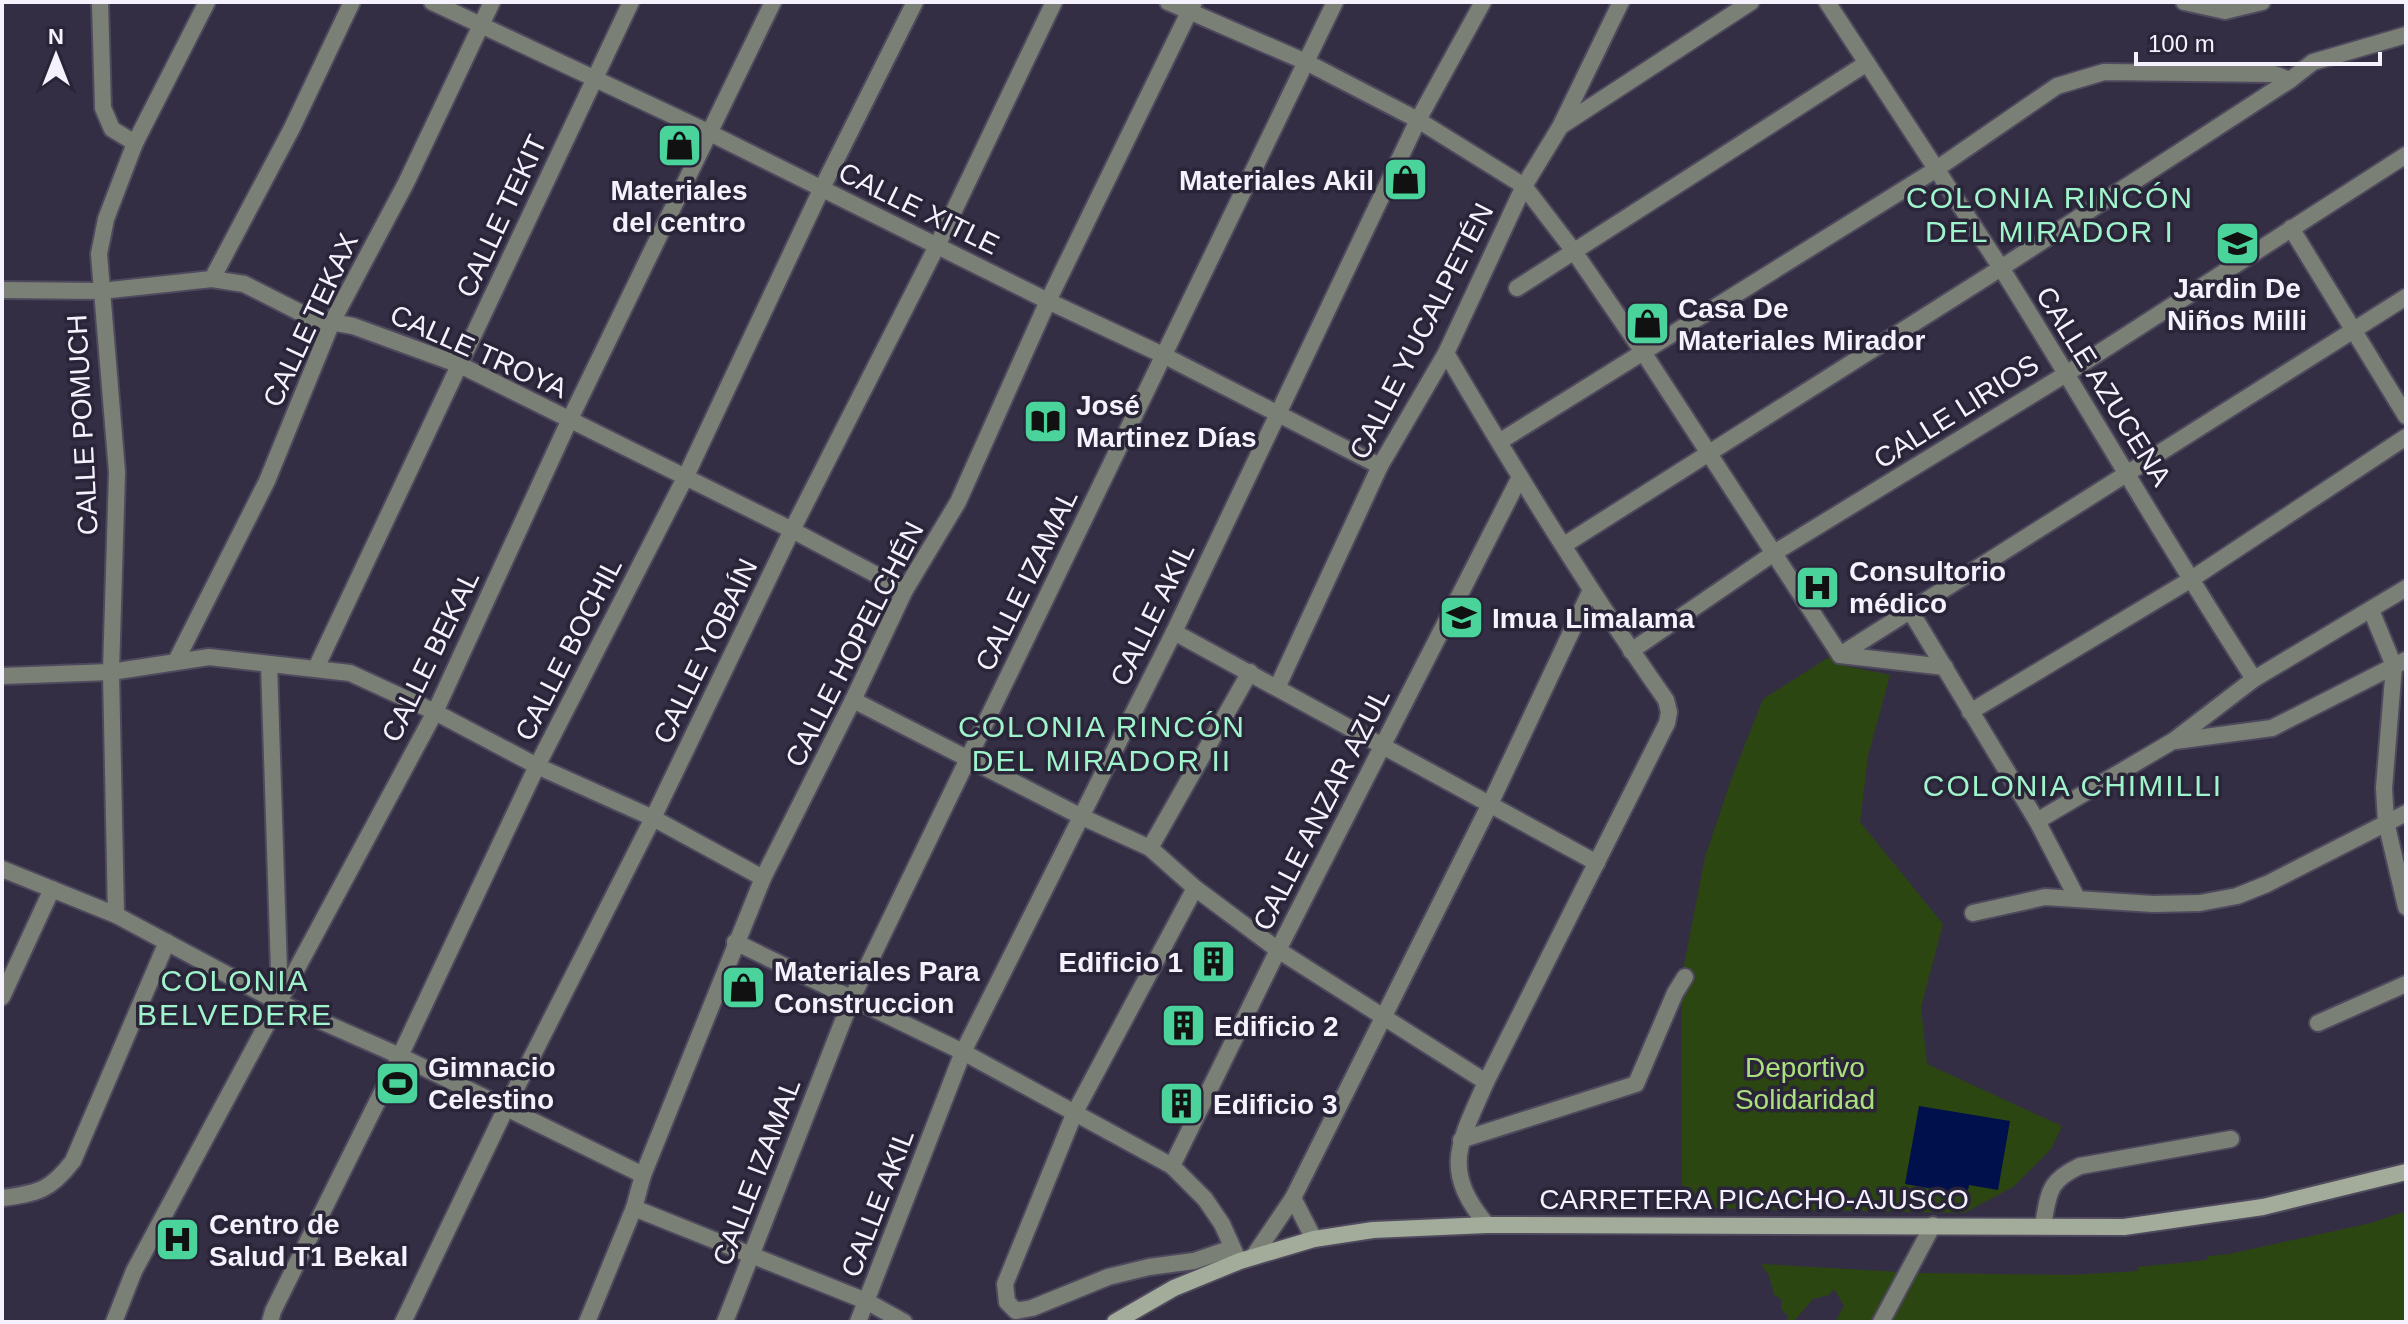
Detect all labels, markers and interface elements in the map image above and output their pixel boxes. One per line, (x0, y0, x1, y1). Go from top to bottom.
north arrow (16, 16, 96, 96)
scale bar (2136, 16, 2380, 66)
text: N (48, 24, 64, 49)
text: 100 m (2148, 30, 2215, 57)
shop icon: Materiales del centro (655, 121, 703, 169)
street label: CALLE TEKIT (450, 130, 553, 302)
street label: CALLE XITLE (834, 156, 1004, 261)
shop icon: Materiales Akil (1381, 156, 1429, 204)
place label: Materiales Akil (1179, 165, 1374, 196)
place label: Materiales del centro (611, 175, 747, 238)
district label: COLONIA RINCÓN DEL MIRADOR I (1906, 181, 2194, 248)
street label: CALLE YUCALPETÉN (1343, 198, 1499, 464)
school or university icon: Jardin De Niños Milli (2213, 219, 2261, 267)
street label: CALLE TEKAX (257, 228, 364, 412)
place label: Jardin De Niños Milli (2167, 273, 2307, 336)
street label: CALLE AZUCENA (2030, 281, 2177, 492)
place label: Casa De Materiales Mirador (1678, 293, 1926, 356)
street label: CALLE TROYA (386, 299, 572, 404)
shop icon: Casa De Materiales Mirador (1623, 300, 1671, 348)
street label: CALLE POMUCH (61, 314, 104, 536)
street label: CALLE LIRIOS (1868, 348, 2044, 474)
place label: José Martinez Días (1076, 390, 1257, 453)
library icon: José Martinez Días (1021, 397, 1069, 445)
street label: CALLE IZAMAL (969, 485, 1084, 676)
street label: CALLE HOPELCHÉN (779, 517, 930, 772)
street label: CALLE AKIL (1104, 537, 1200, 691)
street label: CALLE BOCHIL (509, 553, 628, 746)
street label: CALLE YOBAÍN (647, 554, 764, 749)
place label: Consultorio médico (1849, 556, 2006, 619)
hospital icon: Consultorio médico (1794, 563, 1842, 611)
street label: CALLE BEKAL (376, 565, 485, 747)
school or university icon: Imua Limalama (1437, 594, 1485, 642)
place label: Imua Limalama (1492, 603, 1695, 634)
street label: CALLE ANZAR AZUL (1247, 683, 1396, 936)
district label: COLONIA RINCÓN DEL MIRADOR II (958, 710, 1246, 777)
district label: COLONIA CHIMILLI (1923, 769, 2223, 802)
building icon: Edificio 1 (1190, 938, 1238, 986)
place label: Edificio 1 (1059, 947, 1183, 978)
place label: Materiales Para Construccion (774, 956, 980, 1019)
shop icon: Materiales Para Construccion (719, 963, 767, 1011)
district label: COLONIA BELVEDERE (137, 964, 333, 1031)
building icon: Edificio 2 (1159, 1002, 1207, 1050)
place label: Edificio 2 (1214, 1011, 1338, 1042)
place label: Gimnacio Celestino (428, 1052, 556, 1115)
park label: Deportivo Solidaridad (1735, 1052, 1875, 1115)
sports icon: Gimnacio Celestino (373, 1059, 421, 1107)
street label: CALLE IZAMAL (707, 1074, 806, 1270)
building icon: Edificio 3 (1158, 1080, 1206, 1128)
place label: Edificio 3 (1213, 1089, 1337, 1120)
street label: CALLE AKIL (835, 1125, 920, 1281)
street label: CARRETERA PICACHO-AJUSCO (1539, 1184, 1969, 1215)
place label: Centro de Salud T1 Bekal (209, 1209, 408, 1272)
hospital icon: Centro de Salud T1 Bekal (154, 1216, 202, 1264)

